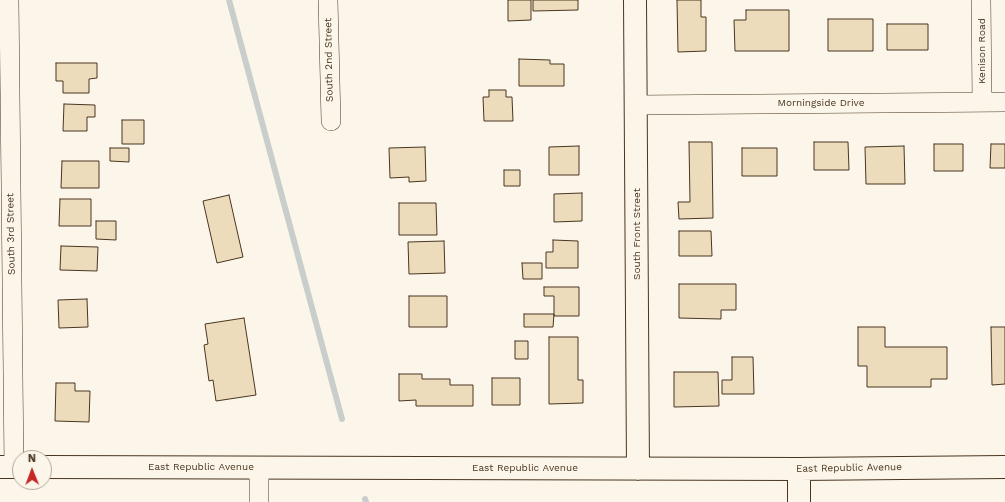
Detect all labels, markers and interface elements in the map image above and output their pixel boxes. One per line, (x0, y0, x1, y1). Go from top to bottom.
street label: South 2nd Street (322, 18, 336, 102)
street label: Kenison Road (976, 18, 988, 84)
street label: Morningside Drive (777, 97, 865, 109)
street label: South Front Street (631, 188, 643, 280)
street label: South 3rd Street (4, 193, 18, 275)
north arrow (12, 450, 52, 490)
text: N (28, 452, 36, 465)
street label: East Republic Avenue (148, 461, 254, 473)
street label: East Republic Avenue (796, 461, 902, 475)
street label: East Republic Avenue (472, 462, 578, 474)

